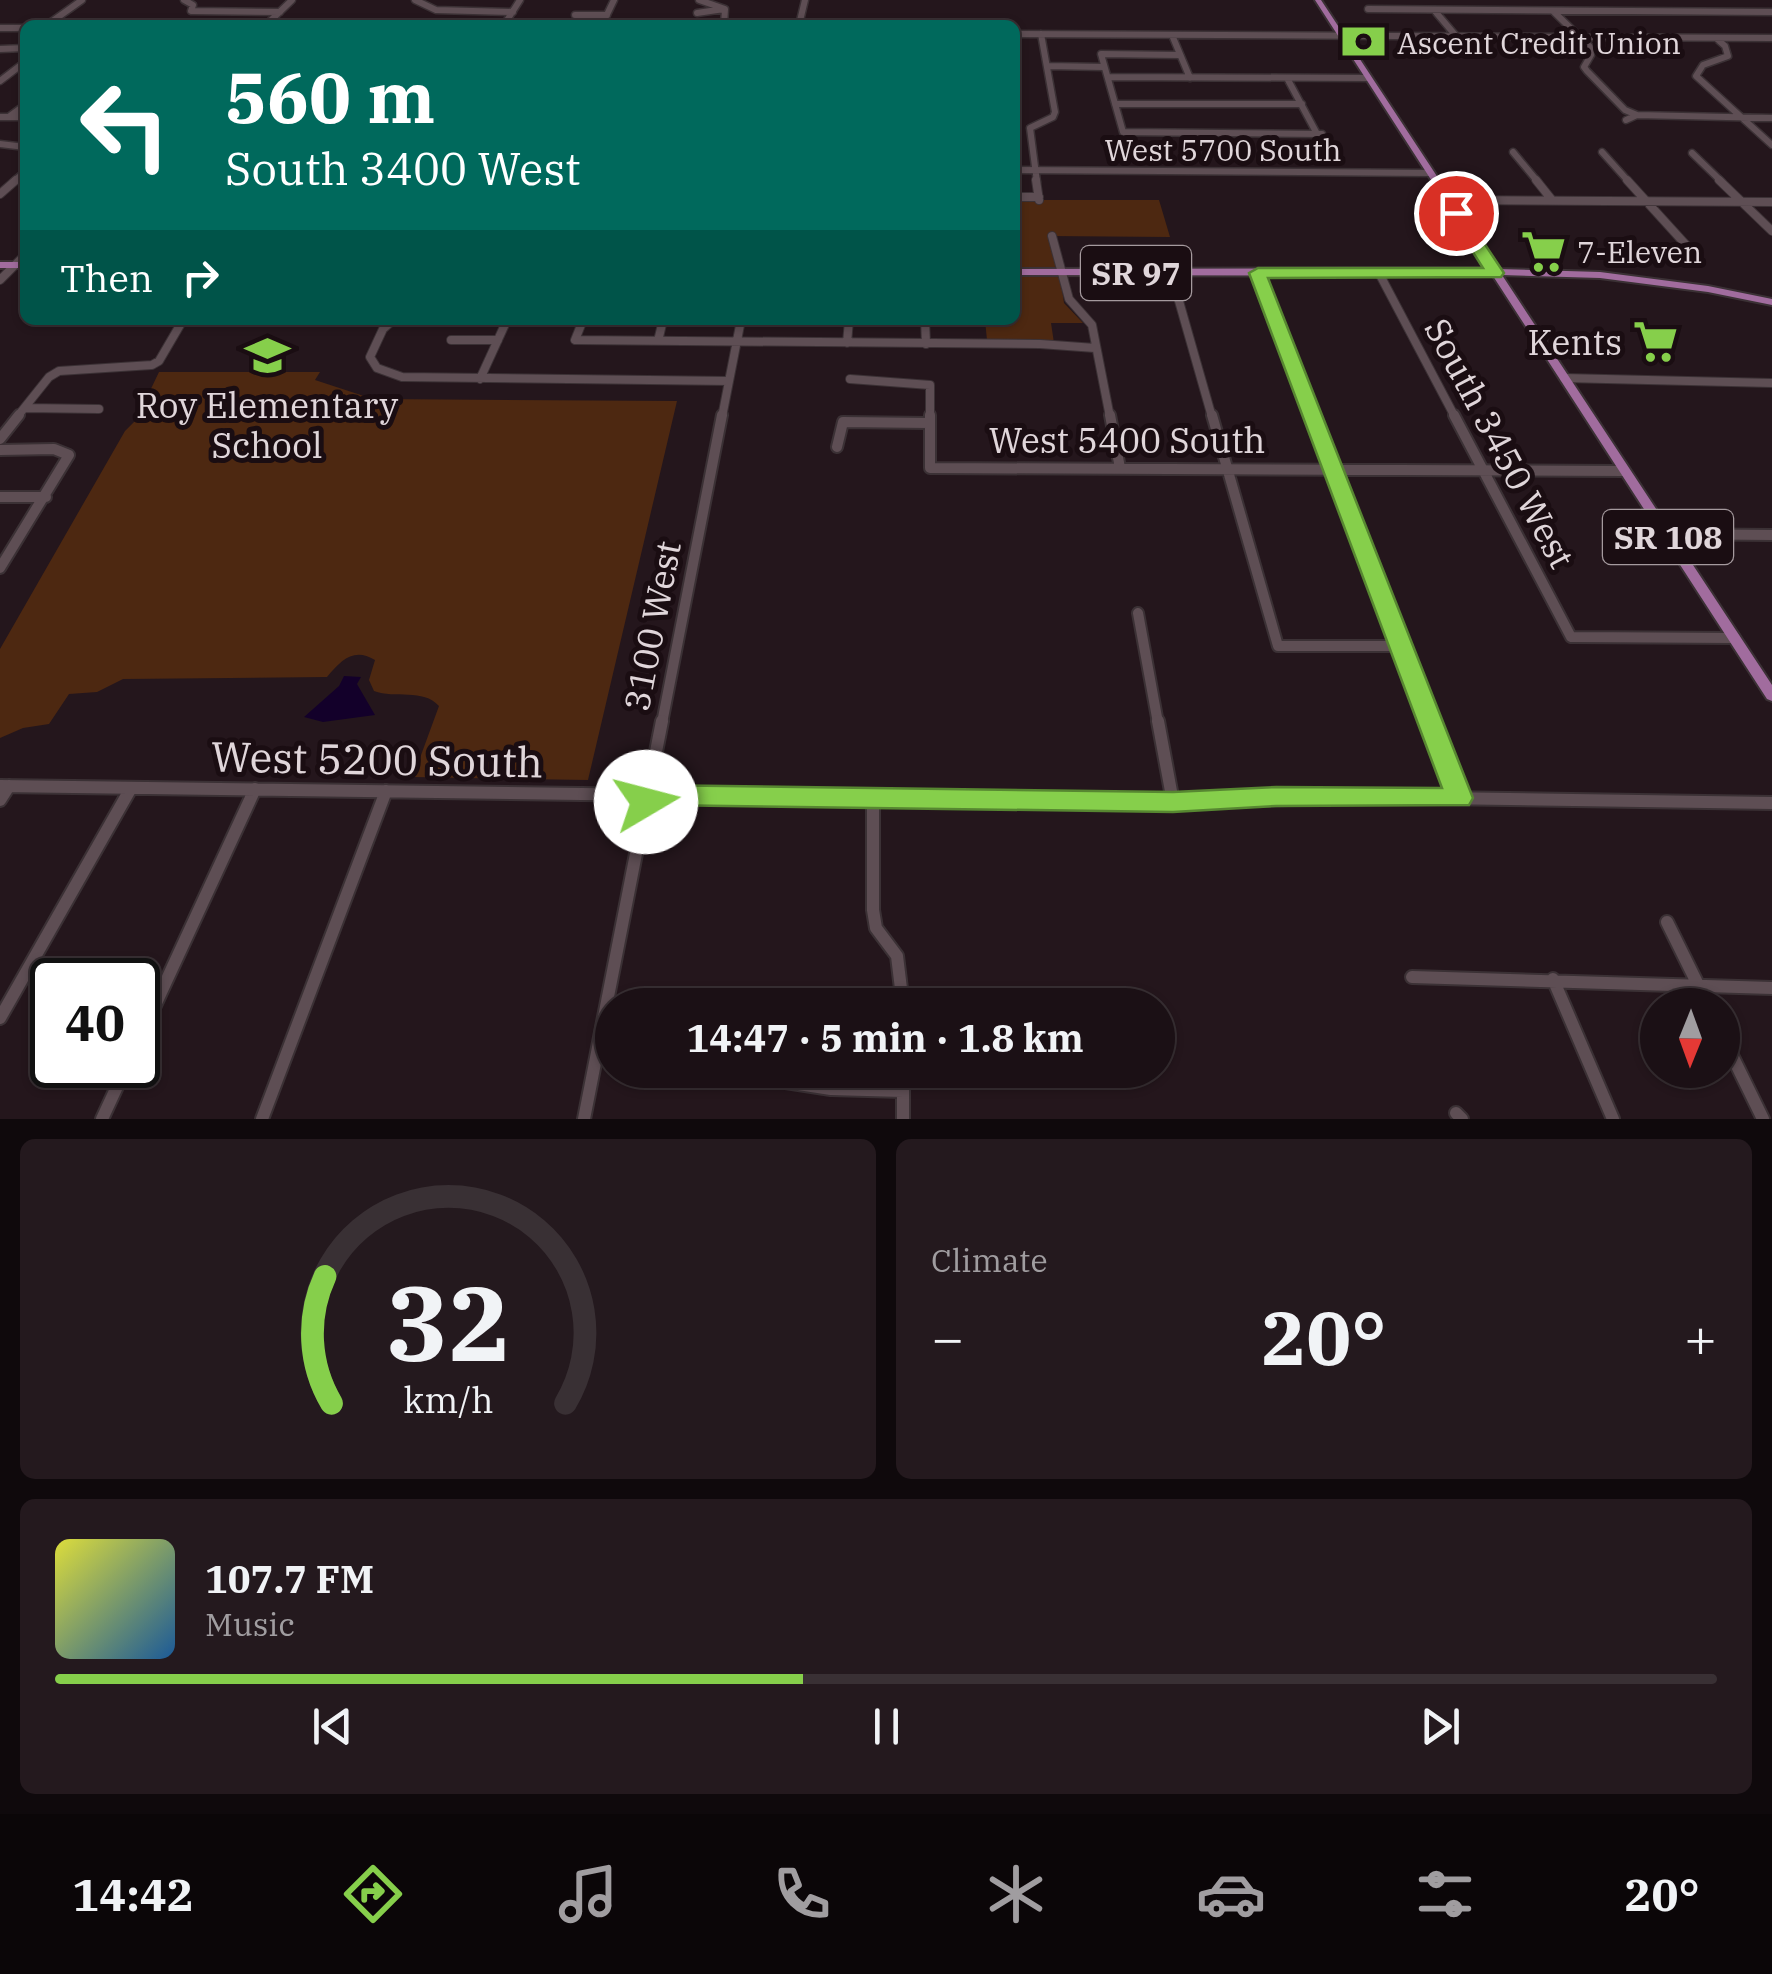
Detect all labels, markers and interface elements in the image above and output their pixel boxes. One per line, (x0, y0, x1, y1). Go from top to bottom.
bank icon: Ascent Credit Union (1340, 18, 1388, 66)
place label: Ascent Credit Union (1397, 23, 1681, 62)
text: 560 m (225, 51, 435, 142)
icon: left (60, 60, 190, 190)
street label: West 5700 South (1104, 130, 1342, 169)
text: South 3400 West (225, 139, 581, 197)
pin (1414, 171, 1499, 256)
icon: arrive (1429, 186, 1484, 241)
supermarket icon: 7-Eleven (1520, 227, 1568, 275)
place label: 7-Eleven (1577, 232, 1702, 271)
road number: SR 97 (1081, 246, 1191, 300)
icon: right (173, 250, 228, 305)
text: Then (60, 253, 153, 302)
street label: South 3450 West (1415, 310, 1585, 576)
supermarket icon: Kents (1631, 318, 1679, 366)
place label: Kents (1528, 319, 1622, 365)
school or university icon: Roy Elementary School (243, 331, 291, 379)
place label: Roy Elementary School (136, 382, 398, 468)
street label: West 5400 South (989, 417, 1265, 463)
road number: SR 108 (1603, 510, 1733, 564)
street label: 3100 West (613, 537, 691, 715)
street label: West 5200 South (211, 729, 543, 789)
position arrow (594, 750, 698, 854)
speed limit sign: 40 (30, 958, 160, 1088)
north arrow (1640, 988, 1740, 1088)
map controls (1640, 988, 1740, 1088)
text: 14:47 · 5 min · 1.8 km (686, 1013, 1084, 1062)
text: Climate (931, 1239, 1048, 1281)
text: 32 (386, 1254, 510, 1390)
text: 20° (1261, 1288, 1387, 1386)
text: − (931, 1302, 964, 1373)
text: + (1684, 1302, 1717, 1373)
text: km/h (403, 1376, 493, 1423)
text: 107.7 FM (205, 1554, 374, 1603)
text: Music (205, 1603, 295, 1645)
icon: previous (305, 1699, 360, 1754)
icon: pause (859, 1699, 914, 1754)
icon: next (1413, 1699, 1468, 1754)
icon: directions (338, 1859, 408, 1929)
icon: music (553, 1859, 623, 1929)
icon: phone (767, 1859, 837, 1929)
icon: climate (981, 1859, 1051, 1929)
icon: car (1196, 1859, 1266, 1929)
icon: filters (1410, 1859, 1480, 1929)
text: 14:42 (72, 1865, 194, 1923)
text: 20° (1625, 1865, 1700, 1923)

